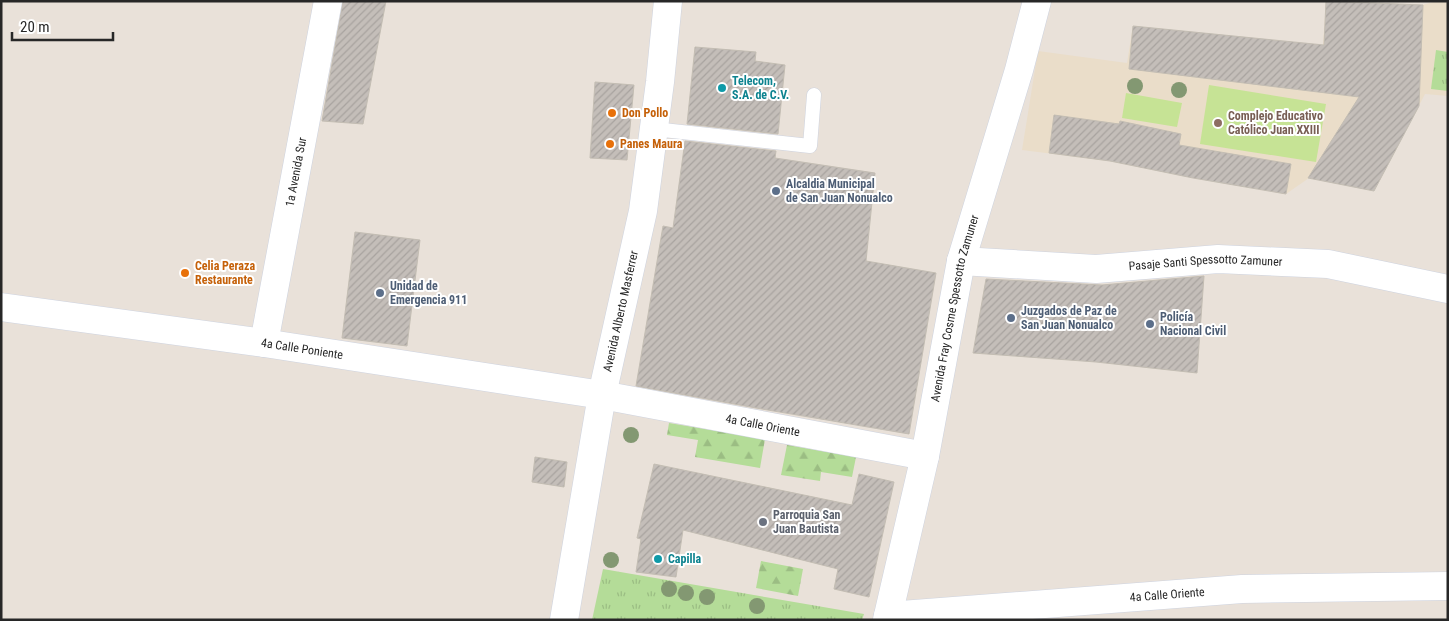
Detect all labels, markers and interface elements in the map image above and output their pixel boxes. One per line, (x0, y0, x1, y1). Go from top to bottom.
scale bar (12, 10, 114, 42)
text: 20 m (20, 18, 50, 36)
place label: Telecom, S.A. de C.V. (732, 74, 789, 102)
marker: Telecom, S.A. de C.V. (716, 82, 728, 94)
place label: Don Pollo (622, 106, 668, 120)
marker: Don Pollo (606, 107, 618, 119)
place label: Complejo Educativo Católico Juan XXIII (1228, 109, 1323, 137)
marker: Complejo Educativo Católico Juan XXIII (1212, 117, 1224, 129)
street label: 1a Avenida Sur (283, 136, 309, 208)
place label: Panes Maura (620, 137, 683, 151)
marker: Panes Maura (604, 138, 616, 150)
place label: Alcaldia Municipal de San Juan Nonualco (786, 177, 893, 205)
marker: Alcaldia Municipal de San Juan Nonualco (770, 185, 782, 197)
street label: Avenida Fray Cosme Spessotto Zamuner (928, 213, 982, 403)
street label: Avenida Alberto Masferrer (600, 249, 641, 373)
street label: Pasaje Santi Spessotto Zamuner (1128, 252, 1283, 273)
place label: Celia Peraza Restaurante (195, 259, 255, 287)
marker: Celia Peraza Restaurante (179, 267, 191, 279)
place label: Unidad de Emergencia 911 (390, 279, 467, 307)
marker: Unidad de Emergencia 911 (374, 287, 386, 299)
place label: Juzgados de Paz de San Juan Nonualco (1021, 304, 1117, 332)
place label: Policía Nacional Civil (1160, 310, 1226, 338)
marker: Juzgados de Paz de San Juan Nonualco (1005, 312, 1017, 324)
marker: Policía Nacional Civil (1144, 318, 1156, 330)
street label: 4a Calle Poniente (260, 336, 344, 362)
street label: 4a Calle Oriente (724, 411, 801, 439)
place label: Parroquia San Juan Bautista (773, 508, 841, 536)
marker: Parroquia San Juan Bautista (757, 516, 769, 528)
place label: Capilla (668, 552, 702, 566)
marker: Capilla (652, 553, 664, 565)
street label: 4a Calle Oriente (1129, 585, 1206, 605)

